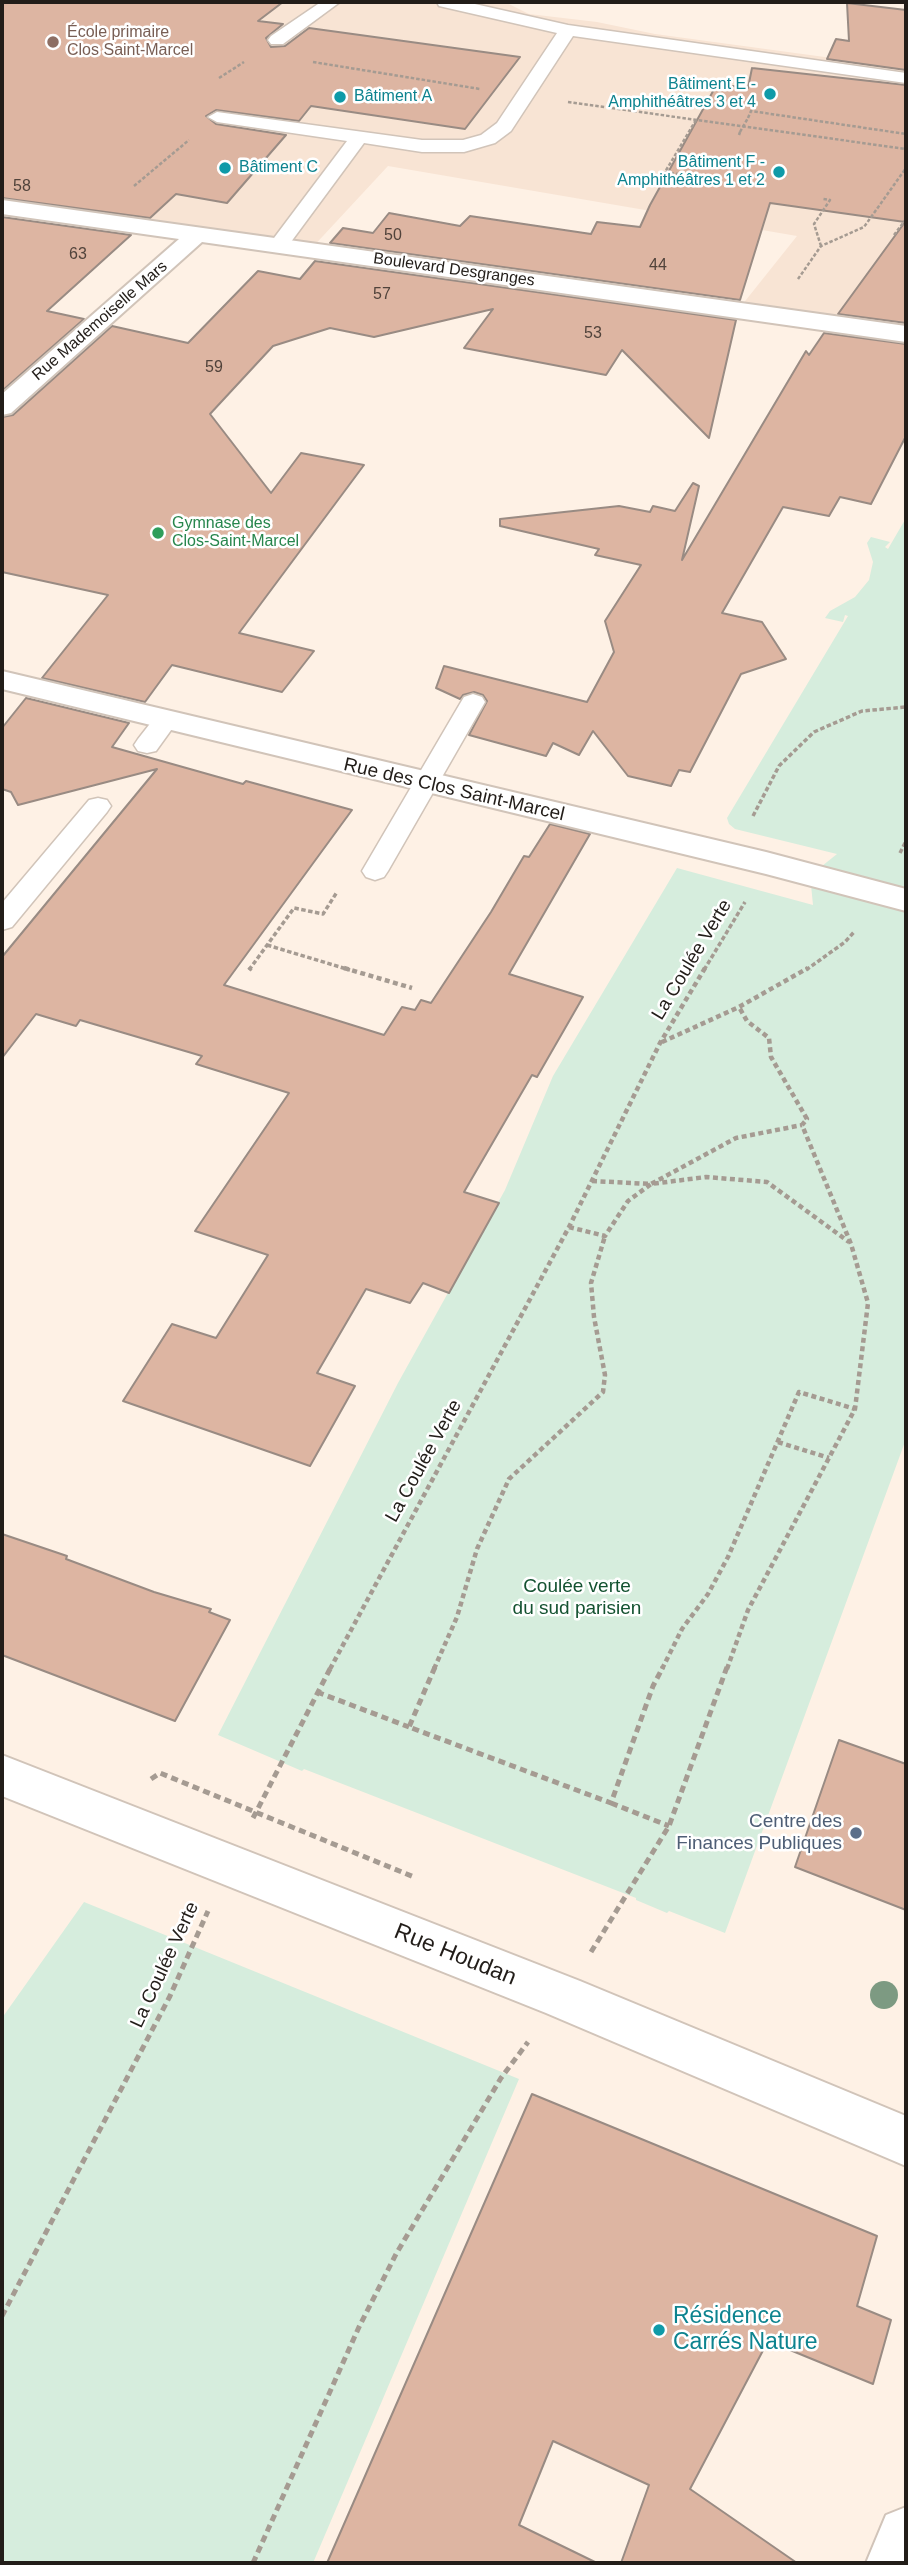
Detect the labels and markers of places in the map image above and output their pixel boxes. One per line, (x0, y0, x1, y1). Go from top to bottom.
place label: École primaire Clos Saint-Marcel (67, 23, 193, 61)
marker: École primaire Clos Saint-Marcel (45, 34, 61, 50)
place label: Bâtiment E - Amphithéâtres 3 et 4 (608, 75, 756, 113)
marker: Bâtiment E - Amphithéâtres 3 et 4 (762, 86, 778, 102)
place label: Bâtiment A (354, 87, 432, 107)
marker: Bâtiment A (332, 89, 348, 105)
place label: Bâtiment F - Amphithéâtres 1 et 2 (617, 153, 765, 191)
place label: Bâtiment C (239, 158, 318, 178)
marker: Bâtiment C (217, 160, 233, 176)
marker: Bâtiment F - Amphithéâtres 1 et 2 (771, 164, 787, 180)
place label: Gymnase des Clos-Saint-Marcel (172, 514, 299, 552)
marker: Gymnase des Clos-Saint-Marcel (150, 525, 166, 541)
place label: Centre des Finances Publiques (676, 1811, 842, 1855)
marker: Centre des Finances Publiques (848, 1825, 864, 1841)
place label: Résidence Carrés Nature (673, 2303, 817, 2357)
marker: Résidence Carrés Nature (651, 2322, 667, 2338)

